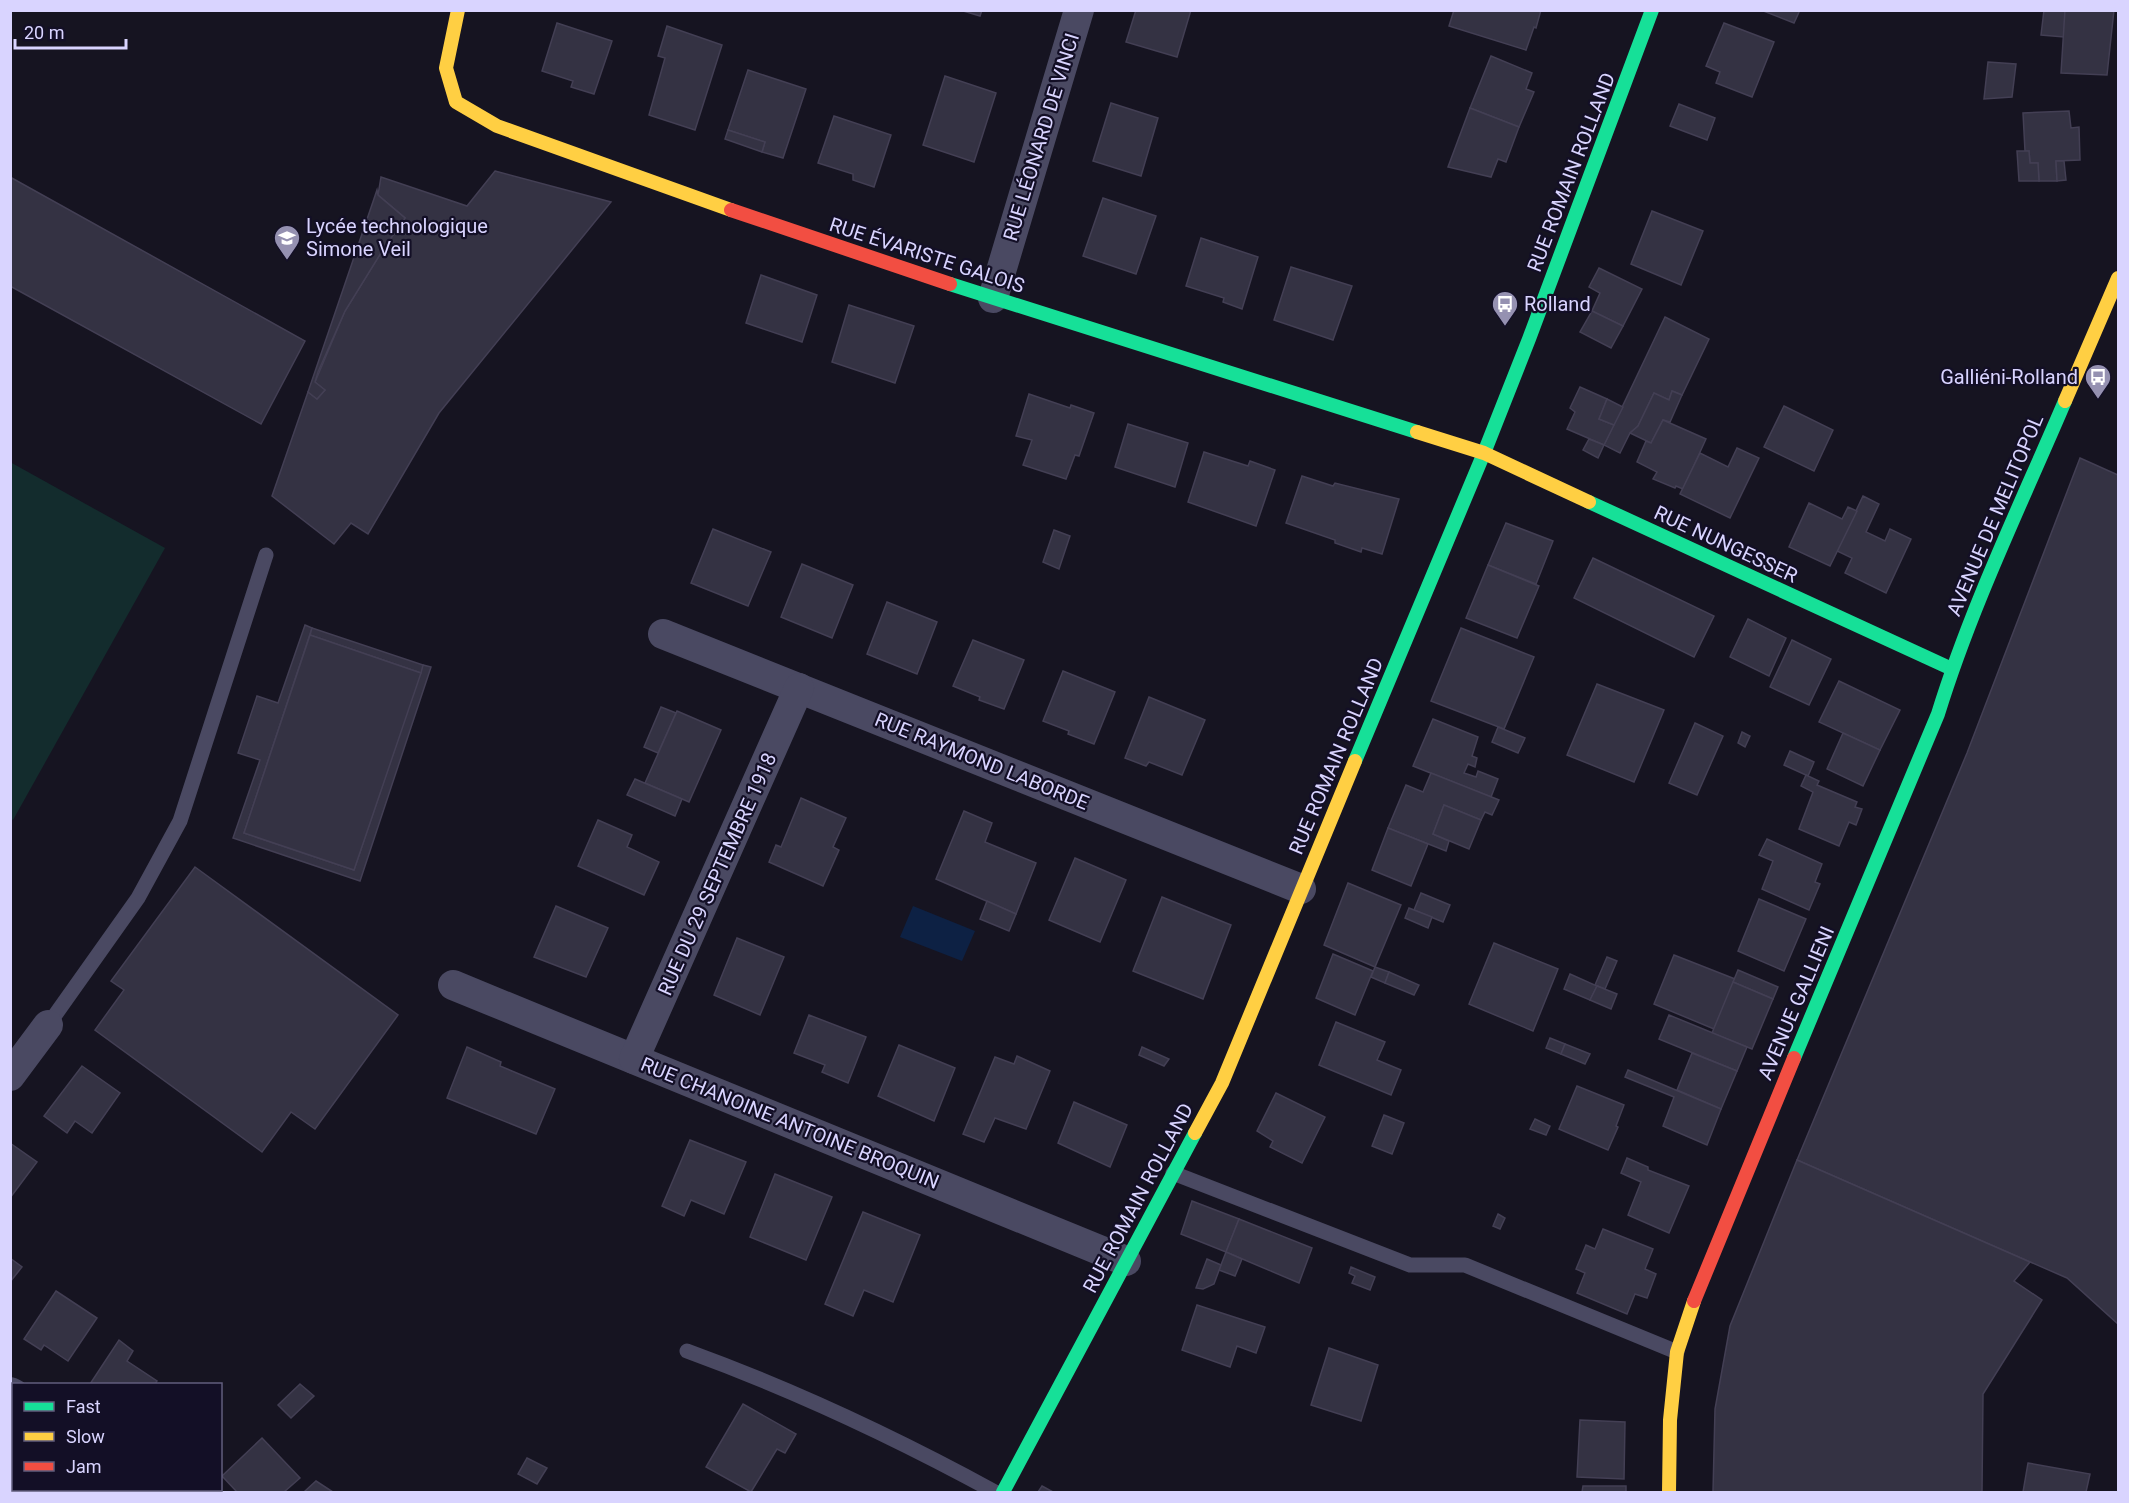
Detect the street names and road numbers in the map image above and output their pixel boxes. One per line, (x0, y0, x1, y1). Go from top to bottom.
street label: RUE LÉONARD DE VINCI (998, 30, 1084, 244)
street label: RUE ROMAIN ROLLAND (1522, 69, 1620, 275)
street label: RUE ÉVARISTE GALOIS (826, 212, 1028, 298)
street label: AVENUE DE MELITOPOL (1942, 410, 2048, 619)
street label: RUE NUNGESSER (1650, 500, 1802, 588)
street label: RUE ROMAIN ROLLAND (1284, 654, 1388, 858)
street label: RUE RAYMOND LABORDE (871, 707, 1093, 815)
street label: RUE DU 29 SEPTEMBRE 1918 (653, 749, 781, 999)
street label: AVENUE GALLIENI (1753, 923, 1839, 1083)
street label: RUE CHANOINE ANTOINE BROQUIN (637, 1052, 943, 1194)
street label: RUE ROMAIN ROLLAND (1078, 1099, 1198, 1297)

